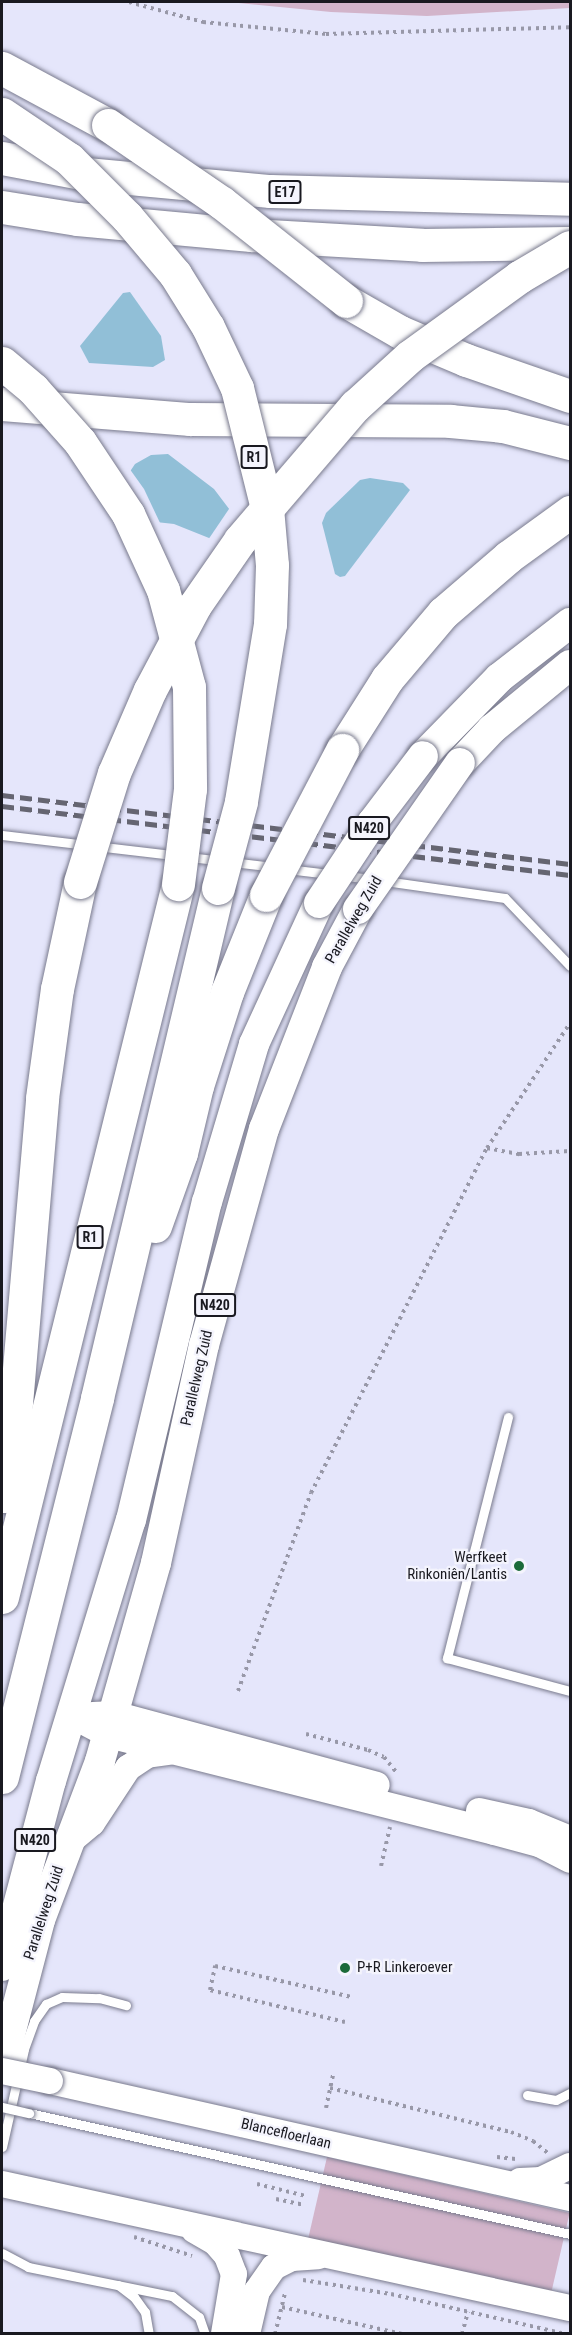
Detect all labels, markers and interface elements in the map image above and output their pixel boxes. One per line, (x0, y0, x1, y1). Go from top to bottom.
road number: E17 (267, 181, 303, 203)
road number: R1 (240, 446, 268, 468)
road number: N420 (348, 817, 390, 839)
street label: Parallelweg Zuid (322, 873, 386, 967)
road number: R1 (76, 1226, 104, 1248)
road number: N420 (194, 1294, 236, 1316)
street label: Parallelweg Zuid (177, 1328, 217, 1428)
place label: Werfkeet Rinkoniên/Lantis (407, 1548, 507, 1583)
marker: Werfkeet Rinkoniên/Lantis (512, 1559, 526, 1573)
road number: N420 (14, 1829, 56, 1851)
street label: Parallelweg Zuid (20, 1864, 68, 1962)
place label: P+R Linkeroever (357, 1959, 452, 1977)
marker: P+R Linkeroever (338, 1961, 352, 1975)
street label: Blancefloerlaan (239, 2115, 333, 2153)

